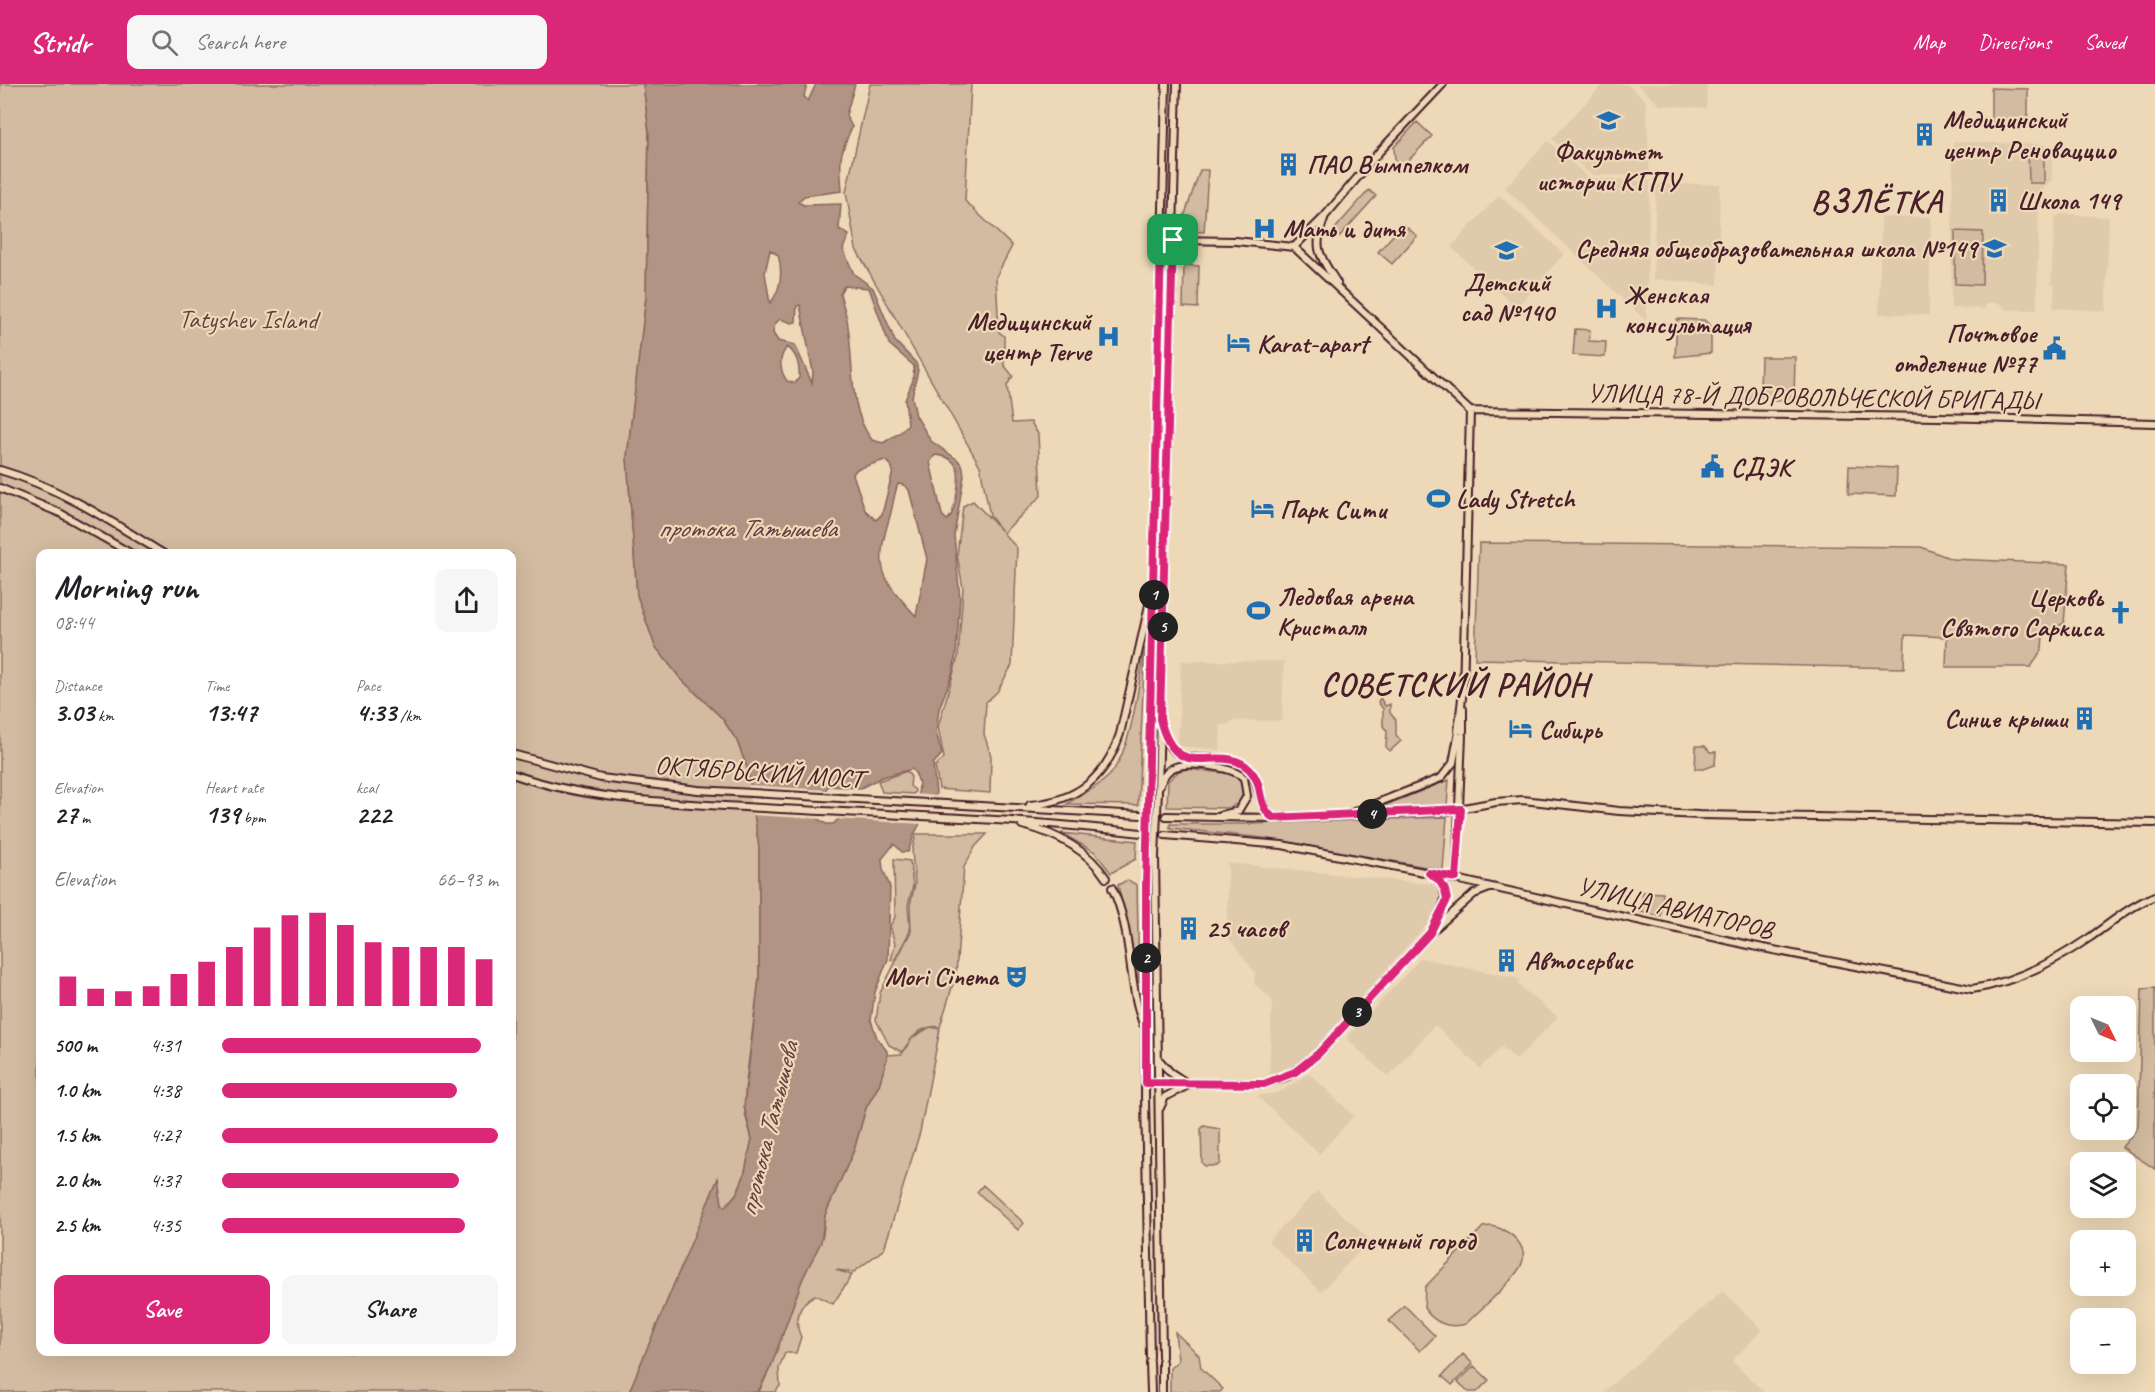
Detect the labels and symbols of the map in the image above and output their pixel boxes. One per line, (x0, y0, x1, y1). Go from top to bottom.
place label: Медицинский центр Реноваццио (1943, 103, 2118, 166)
school or university icon: Факультет истории КГПУ (1595, 107, 1621, 133)
building icon: Медицинский центр Реноваццио (1912, 121, 1938, 147)
place label: Факультет истории КГПУ (1537, 135, 1684, 198)
place label: ПАО Вымпелком (1307, 148, 1469, 181)
building icon: ПАО Вымпелком (1276, 151, 1302, 177)
district label: ВЗЛЁТКА (1811, 181, 1944, 222)
place label: Школа 149 (2017, 184, 2123, 217)
building icon: Школа 149 (1986, 187, 2012, 213)
place label: Мать и дитя (1283, 212, 1406, 245)
pin (1147, 214, 1198, 265)
hospital icon: Мать и дитя (1252, 215, 1278, 241)
place label: Средняя общеобразовательная школа №149 (1576, 232, 1980, 265)
school or university icon: Средняя общеобразовательная школа №149 (1982, 235, 2008, 261)
school or university icon: Детский сад №140 (1494, 238, 1520, 264)
place label: Детский сад №140 (1460, 266, 1556, 329)
place label: Женская консультация (1624, 278, 1752, 341)
hospital icon: Женская консультация (1593, 296, 1619, 322)
park label: Tatyshev Island (179, 303, 321, 336)
place label: Медицинский центр Terve (967, 305, 1093, 368)
place label: Почтовое отделение №77 (1893, 317, 2038, 380)
hospital icon: Медицинский центр Terve (1096, 323, 1122, 349)
place label: Karat-apart (1257, 327, 1372, 360)
hotel icon: Karat-apart (1226, 330, 1252, 356)
public building icon: Почтовое отделение №77 (2041, 335, 2067, 361)
street label: УЛИЦА 78-Й ДОБРОВОЛЬЧЕСКОЙ БРИГАДЫ (1587, 377, 2044, 418)
place label: СДЭК (1731, 451, 1796, 484)
public building icon: СДЭК (1700, 454, 1726, 480)
place label: Lady Stretch (1456, 482, 1576, 515)
sports icon: Lady Stretch (1425, 485, 1451, 511)
place label: Парк Сити (1280, 493, 1389, 526)
hotel icon: Парк Сити (1249, 496, 1275, 522)
water label: протока Татышева (658, 511, 838, 545)
pin: 1 (1139, 580, 1169, 610)
place label: Ледовая арена Кристалл (1277, 580, 1415, 643)
place label: Церковь Святого Саркиса (1940, 581, 2106, 644)
sports icon: Ледовая арена Кристалл (1246, 598, 1272, 624)
church icon: Церковь Святого Саркиса (2108, 599, 2134, 625)
pin: 5 (1148, 612, 1178, 642)
district label: СОВЕТСКИЙ РАЙОН (1321, 664, 1593, 705)
place label: Синие крыши (1944, 702, 2069, 735)
building icon: Синие крыши (2072, 705, 2098, 731)
place label: Сибирь (1539, 713, 1604, 746)
hotel icon: Сибирь (1508, 716, 1534, 742)
street label: ОКТЯБРЬСКИЙ МОСТ (654, 748, 871, 796)
pin: 4 (1357, 799, 1387, 829)
street label: УЛИЦА АВИАТОРОВ (1574, 869, 1779, 947)
place label: 25 часов (1206, 912, 1290, 945)
building icon: 25 часов (1175, 915, 1201, 941)
pin: 2 (1131, 943, 1161, 973)
place label: Автосервис (1525, 944, 1633, 977)
building icon: Автосервис (1494, 947, 1520, 973)
place label: Mori Cinema (885, 960, 1000, 993)
theatre icon: Mori Cinema (1003, 963, 1029, 989)
north arrow (2070, 996, 2136, 1062)
pin: 3 (1342, 997, 1372, 1027)
water label: протока Татышева (730, 1036, 807, 1220)
place label: Солнечный город (1323, 1224, 1478, 1257)
building icon: Солнечный город (1292, 1227, 1318, 1253)

